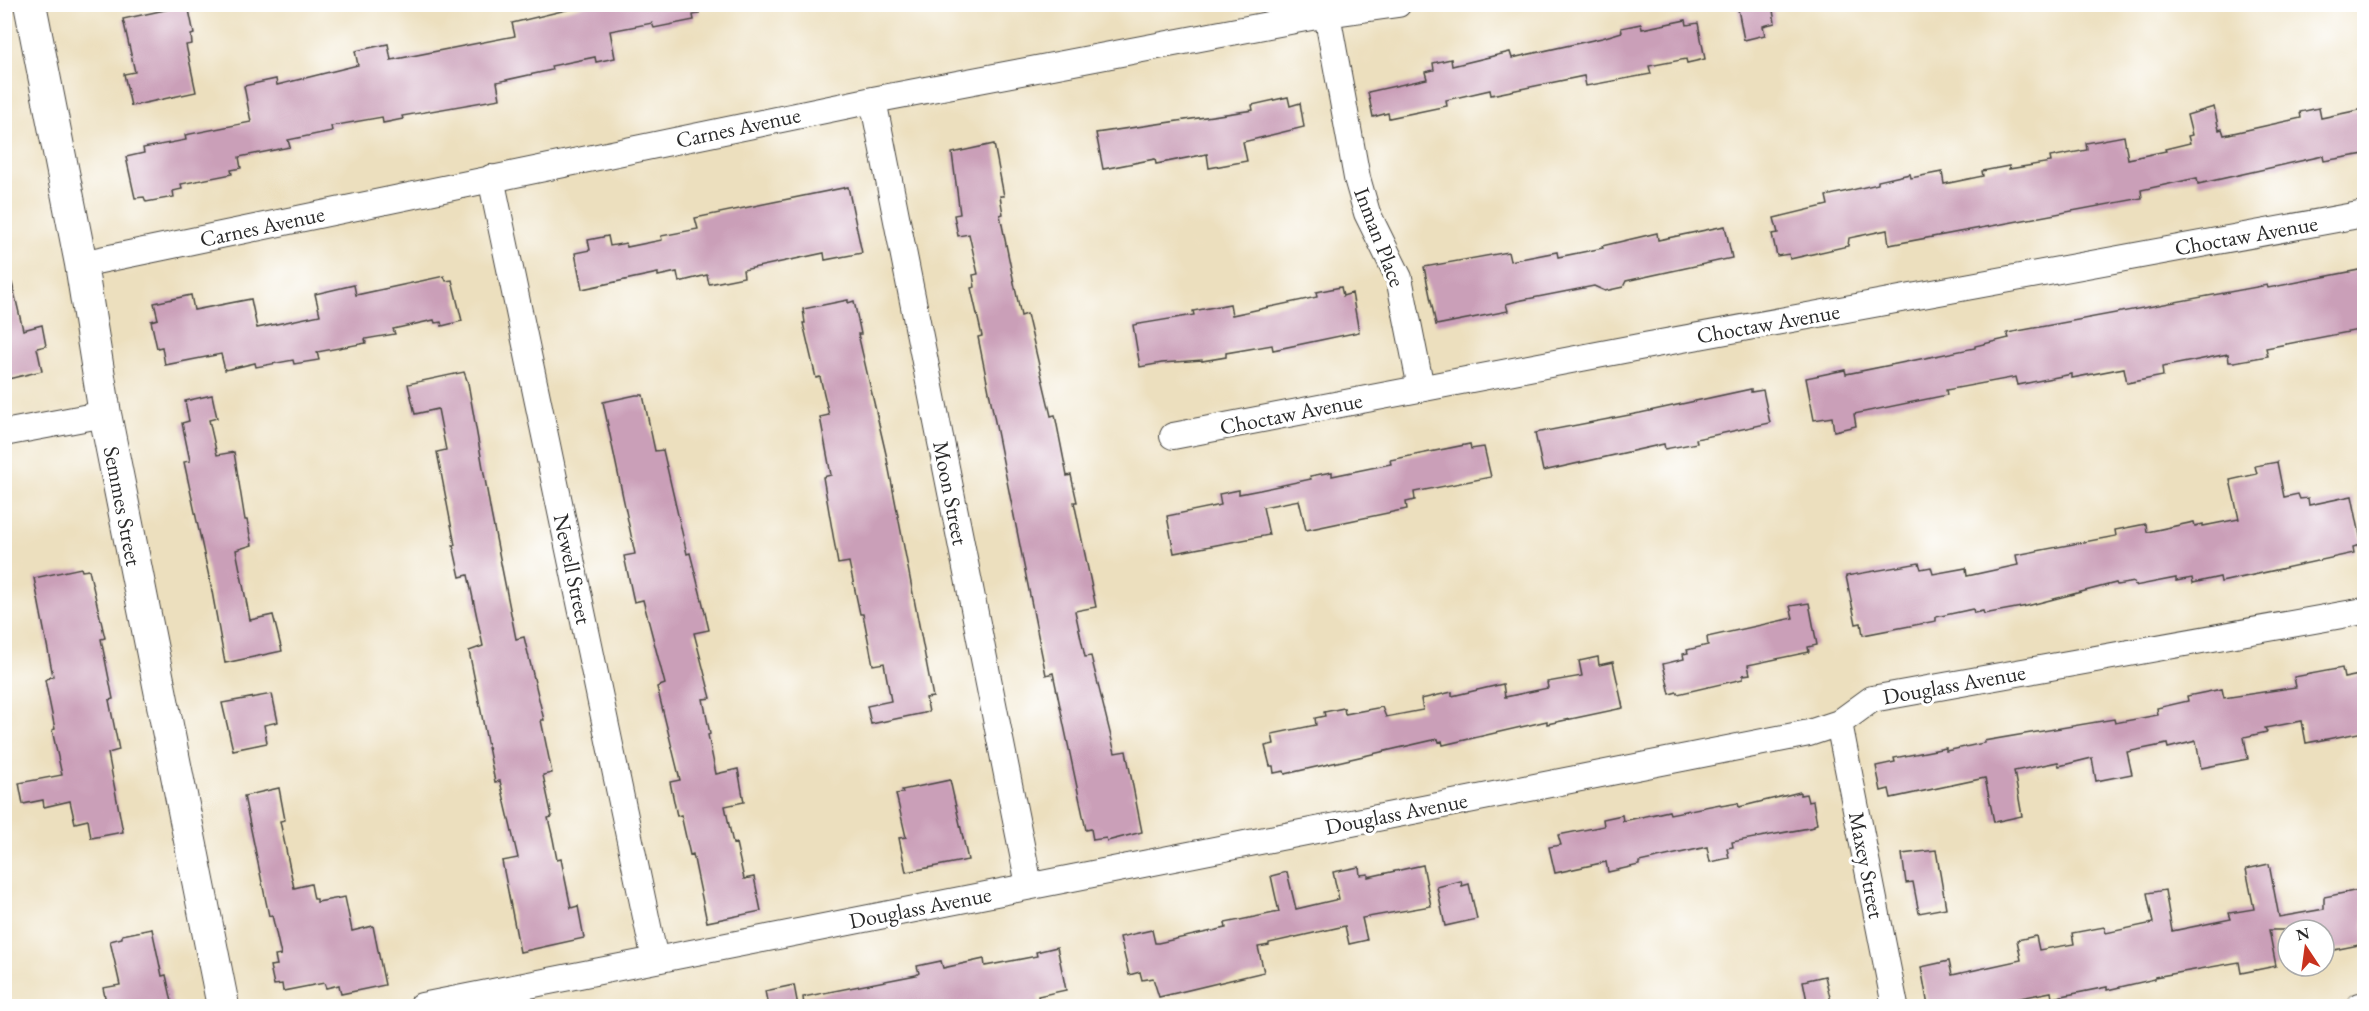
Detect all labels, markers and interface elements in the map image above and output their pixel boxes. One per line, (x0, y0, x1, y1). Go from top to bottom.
street label: Carnes Avenue (673, 100, 803, 155)
street label: Inman Place (1347, 183, 1412, 291)
street label: Carnes Avenue (197, 199, 327, 254)
street label: Choctaw Avenue (2172, 209, 2320, 262)
street label: Choctaw Avenue (1694, 297, 1842, 350)
street label: Choctaw Avenue (1217, 385, 1365, 442)
street label: Moon Street (926, 439, 975, 548)
street label: Semmes Street (97, 444, 148, 569)
street label: Newell Street (547, 511, 598, 627)
street label: Douglass Avenue (1880, 658, 2028, 711)
street label: Douglass Avenue (1322, 785, 1470, 842)
street label: Maxey Street (1842, 809, 1891, 921)
street label: Douglass Avenue (846, 879, 994, 936)
north arrow (2276, 918, 2336, 978)
text: N (2294, 922, 2311, 946)

